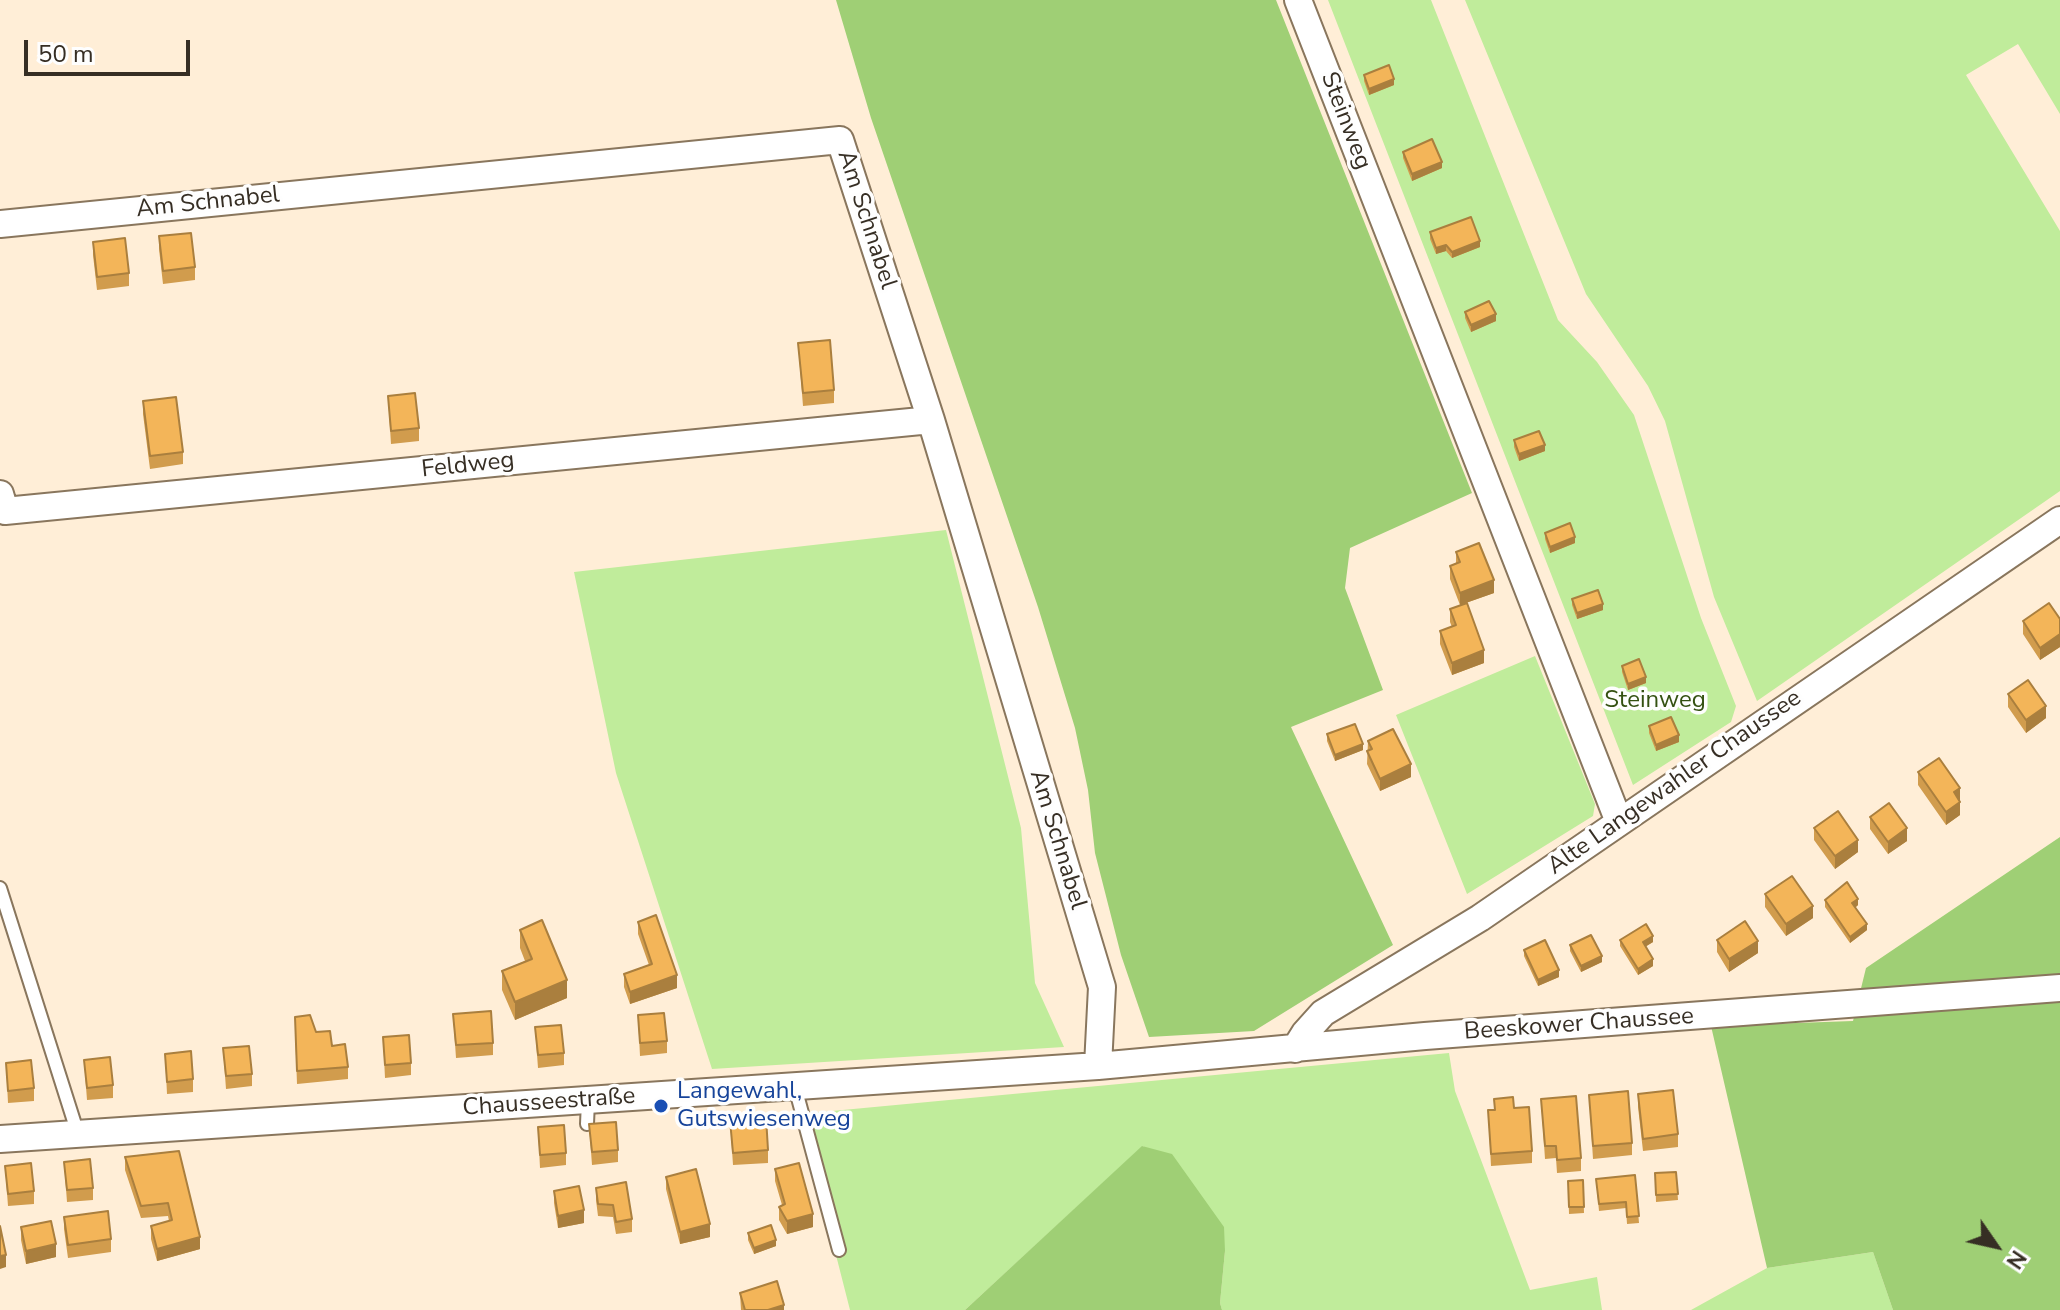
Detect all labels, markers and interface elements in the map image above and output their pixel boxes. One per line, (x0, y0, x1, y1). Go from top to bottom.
scale bar (28, 24, 194, 74)
text: 50 m (38, 38, 94, 70)
street label: Steinweg (1313, 68, 1377, 174)
street label: Am Schnabel (830, 147, 902, 293)
street label: Am Schnabel (135, 181, 281, 225)
street label: Feldweg (420, 447, 516, 485)
street label: Alte Langewahler Chaussee (1543, 684, 1807, 882)
park label: Steinweg (1604, 687, 1706, 715)
street label: Am Schnabel (1022, 767, 1092, 913)
street label: Beeskower Chaussee (1463, 1003, 1695, 1047)
place label: Langewahl, Gutswiesenweg (677, 1078, 851, 1134)
street label: Chausseestraße (462, 1083, 636, 1123)
marker: Langewahl, Gutswiesenweg (652, 1097, 670, 1115)
north arrow (1956, 1206, 2036, 1286)
text: N (1999, 1244, 2033, 1275)

